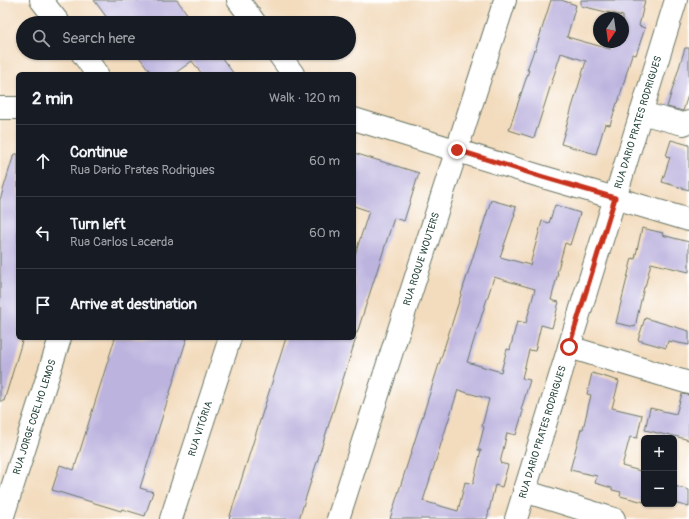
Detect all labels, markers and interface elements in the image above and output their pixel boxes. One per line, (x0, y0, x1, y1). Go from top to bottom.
north arrow (593, 12, 629, 48)
search box (16, 16, 356, 60)
icon: search (30, 27, 52, 49)
text: Search here (62, 29, 135, 48)
street label: RUA DARIO PRATES RODRIGUES (612, 54, 664, 190)
text: 2 min (32, 88, 73, 109)
text: Walk · 120 m (269, 90, 340, 106)
route end (448, 141, 466, 159)
text: Continue (70, 143, 128, 162)
icon: ahead (32, 150, 54, 172)
text: 60 m (309, 153, 340, 169)
text: Rua Dario Prates Rodrigues (70, 162, 215, 178)
street label: RUA ROQUE WOUTERS (401, 211, 442, 307)
text: Turn left (70, 215, 126, 234)
icon: left (32, 222, 54, 244)
text: 60 m (309, 225, 340, 241)
text: Rua Carlos Lacerda (70, 234, 174, 250)
icon: arrive (32, 294, 54, 316)
text: Arrive at destination (70, 295, 197, 314)
route start (560, 338, 578, 356)
street label: RUA JORGE COELHO LEMOS (11, 358, 59, 476)
street label: RUA DARIO PRATES RODRIGUES (517, 364, 569, 500)
street label: RUA VITÓRIA (186, 399, 215, 458)
map controls (641, 435, 677, 507)
button: + (641, 435, 677, 471)
button: − (641, 471, 677, 507)

